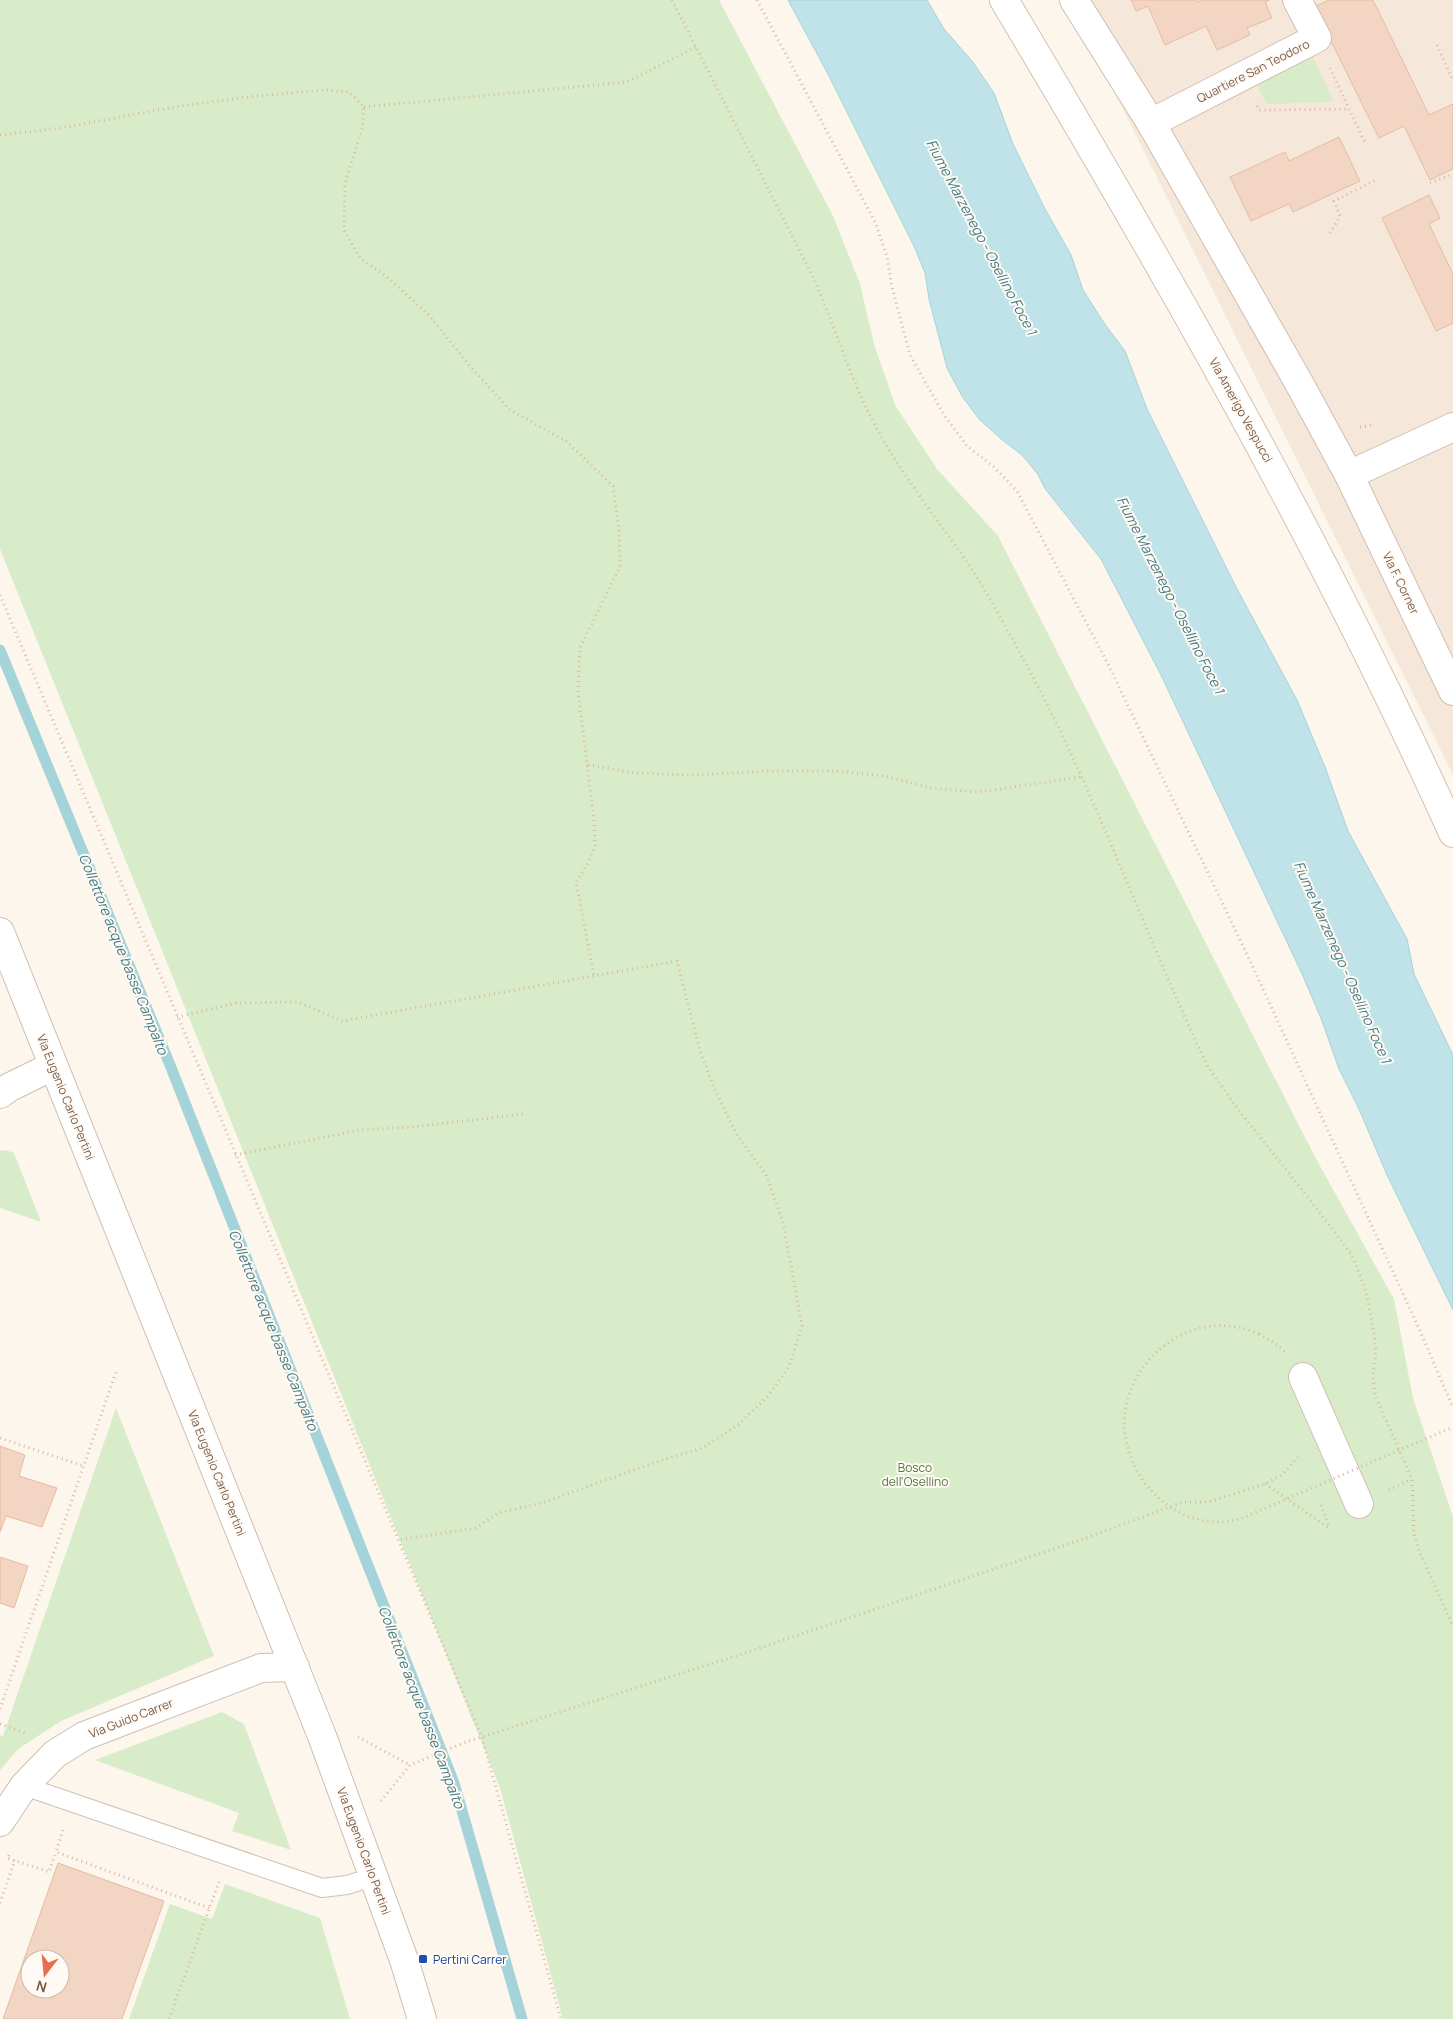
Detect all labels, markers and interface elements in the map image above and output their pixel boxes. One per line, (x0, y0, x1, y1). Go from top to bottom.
street label: Quartiere San Teodoro (1194, 35, 1312, 107)
water label: Fiume Marzenego - Osellino Foce 1 (922, 136, 1043, 340)
street label: Via Amerigo Vespucci (1205, 355, 1277, 465)
water label: Fiume Marzenego - Osellino Foce 1 (1113, 493, 1230, 698)
street label: Via F. Corner (1379, 549, 1424, 618)
water label: Collettore acque basse Campalto (75, 851, 173, 1058)
water label: Fiume Marzenego - Osellino Foce 1 (1290, 858, 1397, 1067)
street label: Via Eugenio Carlo Pertini (33, 1032, 99, 1162)
water label: Collettore acque basse Campalto (225, 1227, 323, 1434)
street label: Via Eugenio Carlo Pertini (184, 1408, 250, 1538)
park label: Bosco dell'Osellino (882, 1459, 948, 1490)
water label: Collettore acque basse Campalto (375, 1603, 470, 1811)
street label: Via Guido Carrer (86, 1694, 176, 1742)
street label: Via Eugenio Carlo Pertini (333, 1785, 395, 1917)
north arrow (20, 1949, 70, 1999)
place label: Pertini Carrer (433, 1951, 507, 1968)
marker: Pertini Carrer (417, 1953, 429, 1965)
text: N (34, 1976, 49, 1997)

